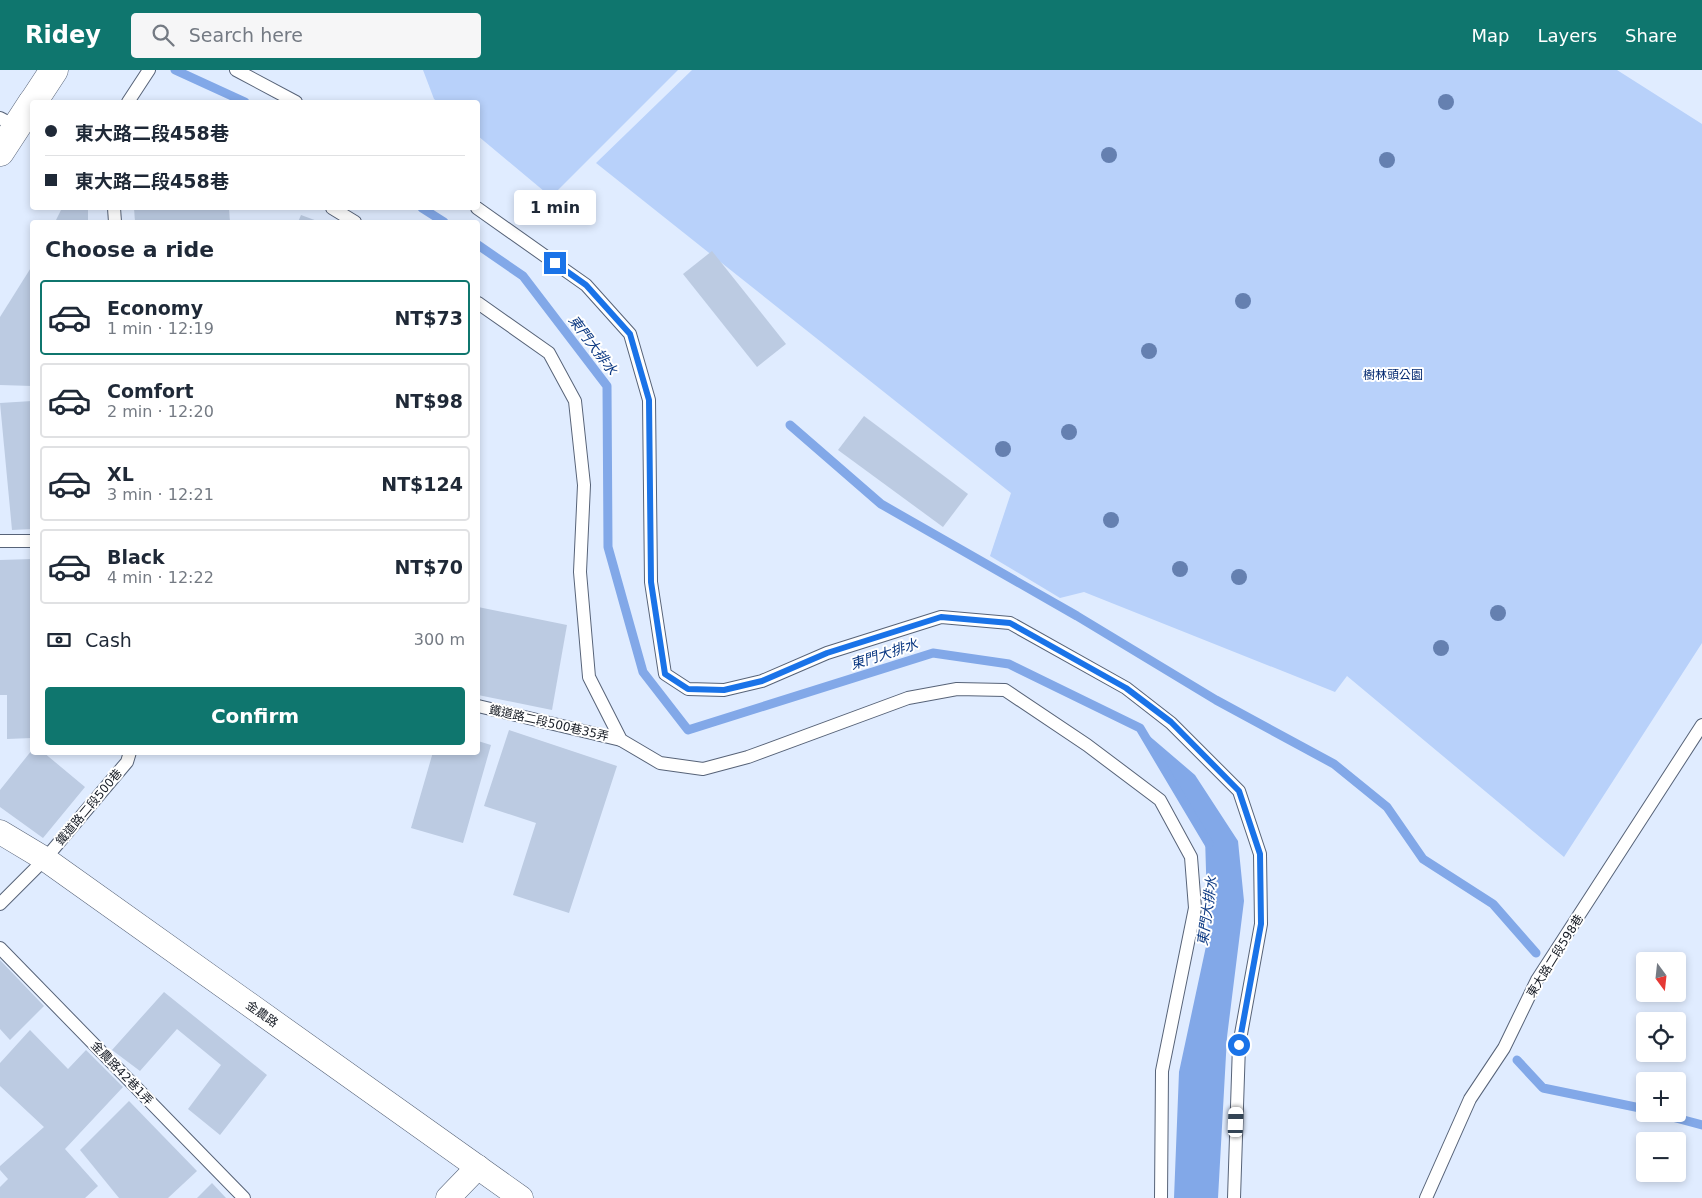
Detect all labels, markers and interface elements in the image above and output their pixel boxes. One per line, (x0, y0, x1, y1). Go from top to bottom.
search box (131, 13, 481, 58)
text: Ridey (25, 21, 101, 49)
icon: search (149, 21, 177, 49)
text: Search here (189, 24, 303, 46)
text: Map (1471, 25, 1509, 46)
text: Layers (1537, 25, 1597, 46)
text: Share (1625, 25, 1677, 46)
text: 東大路二段458巷 (75, 122, 229, 144)
text: 東大路二段458巷 (75, 170, 229, 192)
callout: 1 min (514, 190, 596, 226)
text: 1 min (530, 198, 580, 217)
text: Choose a ride (45, 237, 214, 262)
route end (544, 252, 566, 274)
icon: car (47, 295, 92, 340)
text: Economy (107, 297, 203, 319)
text: NT$73 (394, 307, 463, 329)
water label: 東門大排水 (566, 312, 621, 379)
text: 1 min · 12:19 (107, 319, 214, 338)
park label: 樹林頭公園 (1363, 368, 1423, 382)
icon: car (47, 378, 92, 423)
text: Comfort (107, 380, 194, 402)
text: NT$98 (394, 390, 463, 412)
text: 2 min · 12:20 (107, 402, 214, 421)
icon: car (47, 461, 92, 506)
text: XL (107, 463, 134, 485)
text: NT$124 (381, 473, 463, 495)
text: 3 min · 12:21 (107, 485, 214, 504)
icon: car (47, 544, 92, 589)
text: Black (107, 546, 165, 568)
text: NT$70 (394, 556, 463, 578)
text: 4 min · 12:22 (107, 568, 214, 587)
icon: cash (45, 626, 73, 654)
text: Cash (85, 629, 132, 651)
text: 300 m (414, 630, 465, 649)
water label: 東門大排水 (848, 635, 921, 672)
button: Confirm (45, 687, 465, 745)
street label: 鐵道路二段500巷35弄 (488, 702, 610, 744)
street label: 鐵道路二段500巷 (53, 766, 125, 848)
water label: 東門大排水 (1194, 874, 1220, 947)
street label: 東大路二段598巷 (1524, 912, 1586, 1000)
north arrow (1636, 952, 1686, 1002)
map controls (1636, 952, 1686, 1182)
street label: 金農路 (243, 998, 281, 1030)
button: locate (1636, 1012, 1686, 1062)
route start (1228, 1034, 1250, 1056)
street label: 金農路42巷1弄 (88, 1038, 156, 1108)
button: + (1636, 1072, 1686, 1122)
car (1227, 1107, 1244, 1137)
button: − (1636, 1132, 1686, 1182)

